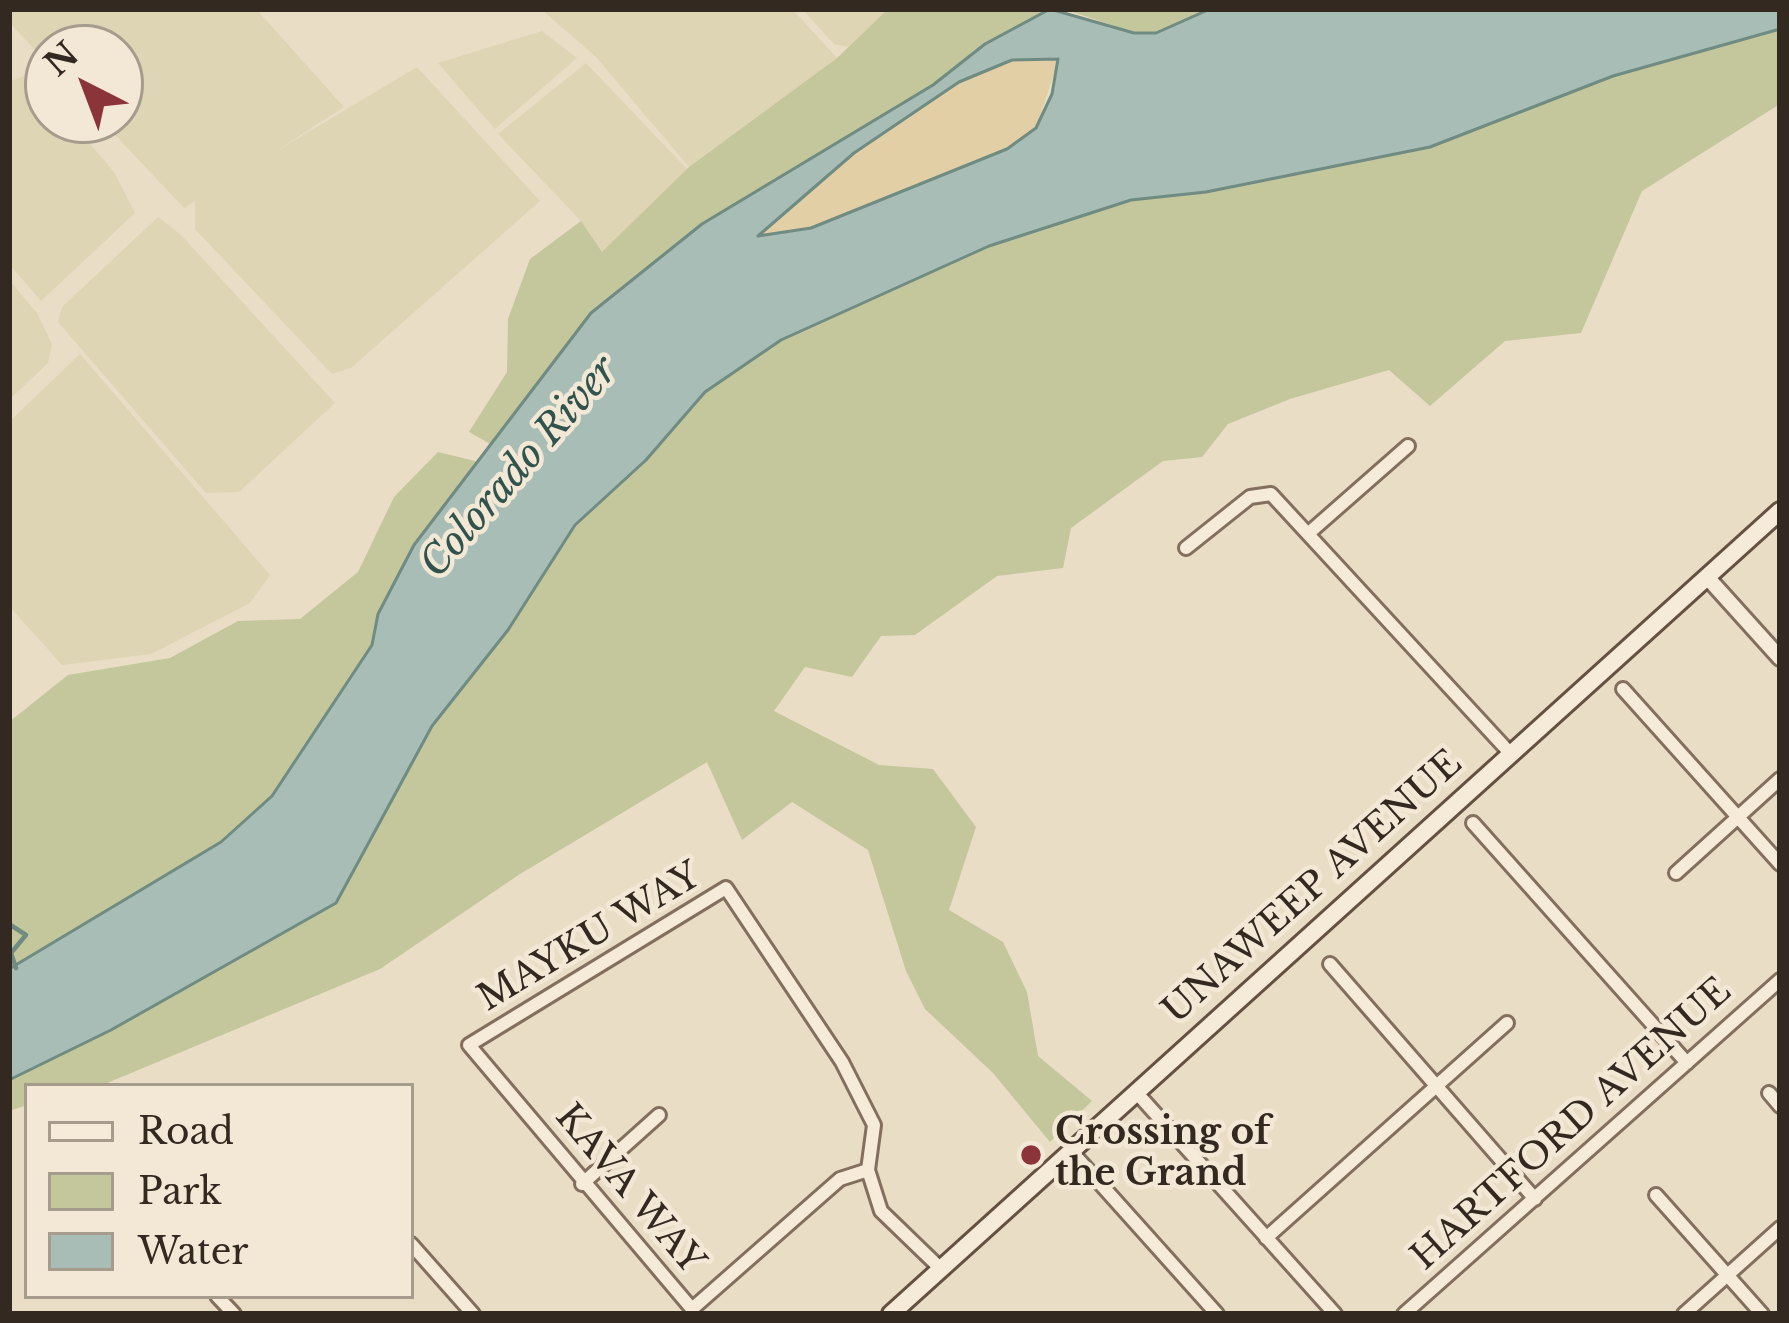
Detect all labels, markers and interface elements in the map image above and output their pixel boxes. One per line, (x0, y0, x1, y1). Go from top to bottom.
north arrow (24, 24, 144, 144)
text: N (36, 33, 87, 85)
water label: Colorado River (412, 348, 628, 588)
street label: UNAWEEP AVENUE (1155, 742, 1471, 1034)
street label: MAYKU WAY (471, 855, 709, 1021)
street label: HARTFORD AVENUE (1403, 970, 1741, 1280)
legend (24, 1083, 414, 1299)
street label: KAVA WAY (546, 1096, 712, 1284)
text: Road (138, 1109, 234, 1154)
place label: Crossing of the Grand (1055, 1112, 1270, 1197)
marker: Crossing of the Grand (1018, 1142, 1044, 1168)
text: Park (138, 1169, 222, 1214)
text: Water (138, 1229, 249, 1274)

